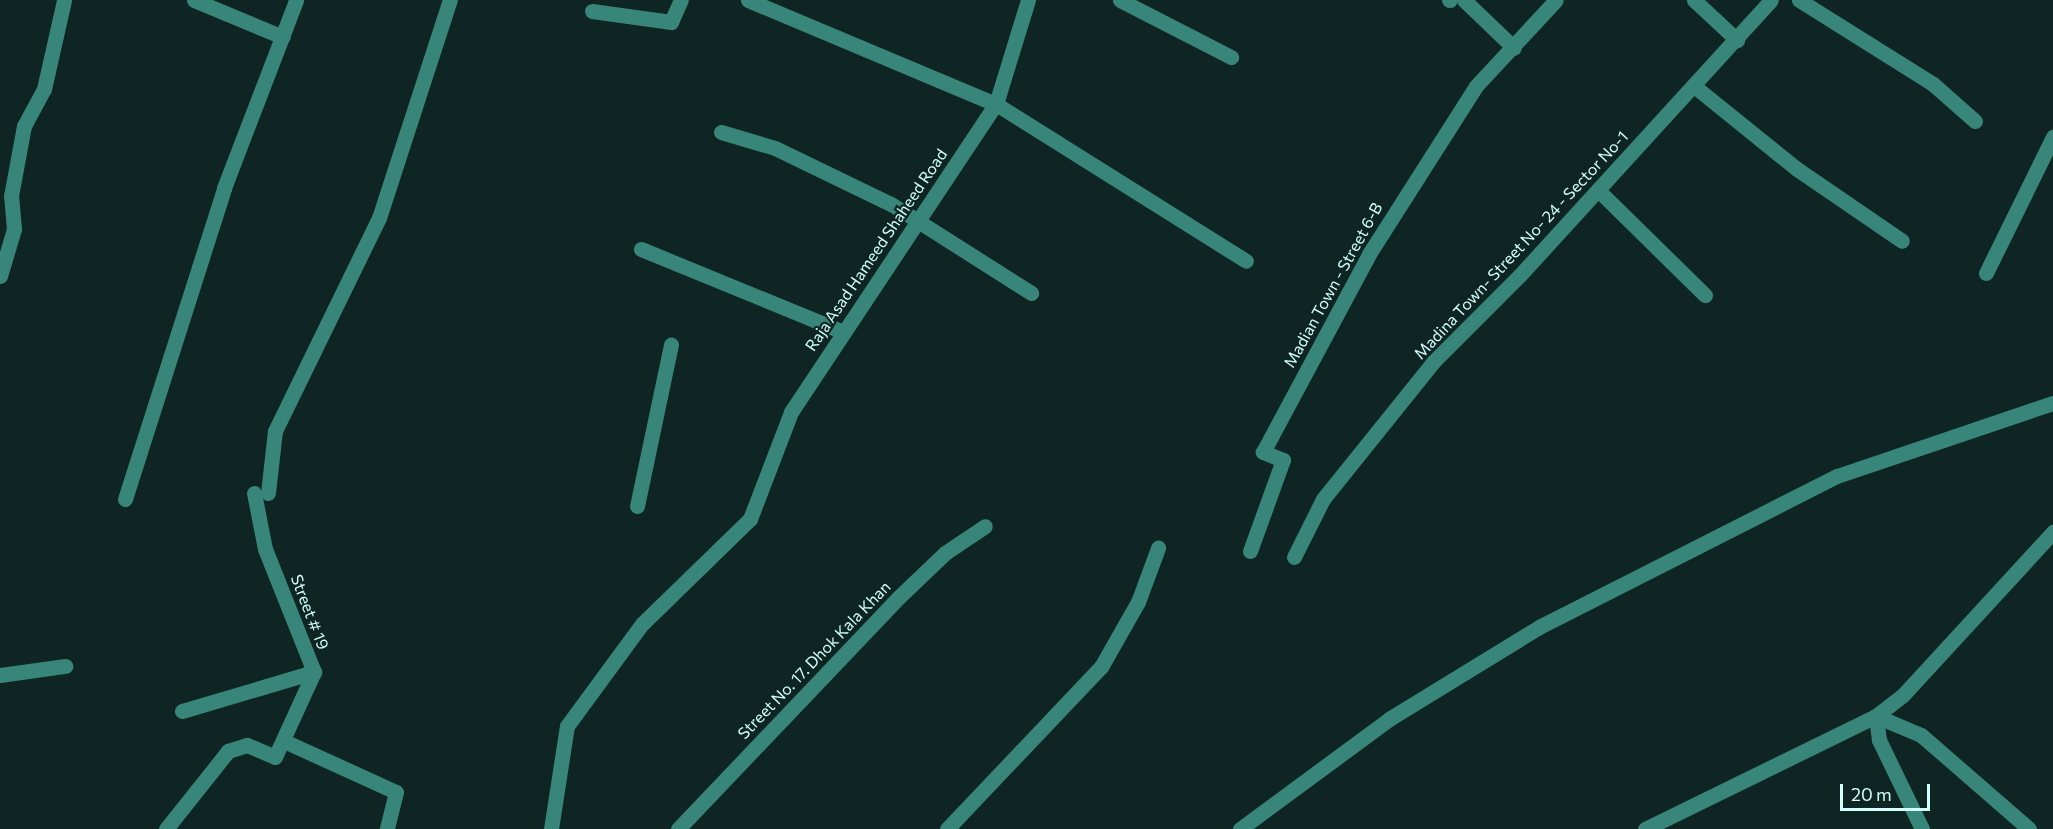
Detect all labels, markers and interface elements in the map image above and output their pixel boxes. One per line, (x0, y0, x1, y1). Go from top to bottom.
street label: Madina Town- Street No- 24 - Sector No-1 (1410, 127, 1632, 363)
street label: Raja Asad Hameed Shaheed Road (801, 145, 951, 355)
street label: Madian Town - Street 6-B (1280, 199, 1386, 371)
street label: Street # 19 (287, 572, 333, 652)
street label: Street No. 17. Dhok Kala Khan (734, 577, 894, 743)
scale bar (1843, 772, 1933, 810)
text: 20 m (1851, 783, 1892, 805)

